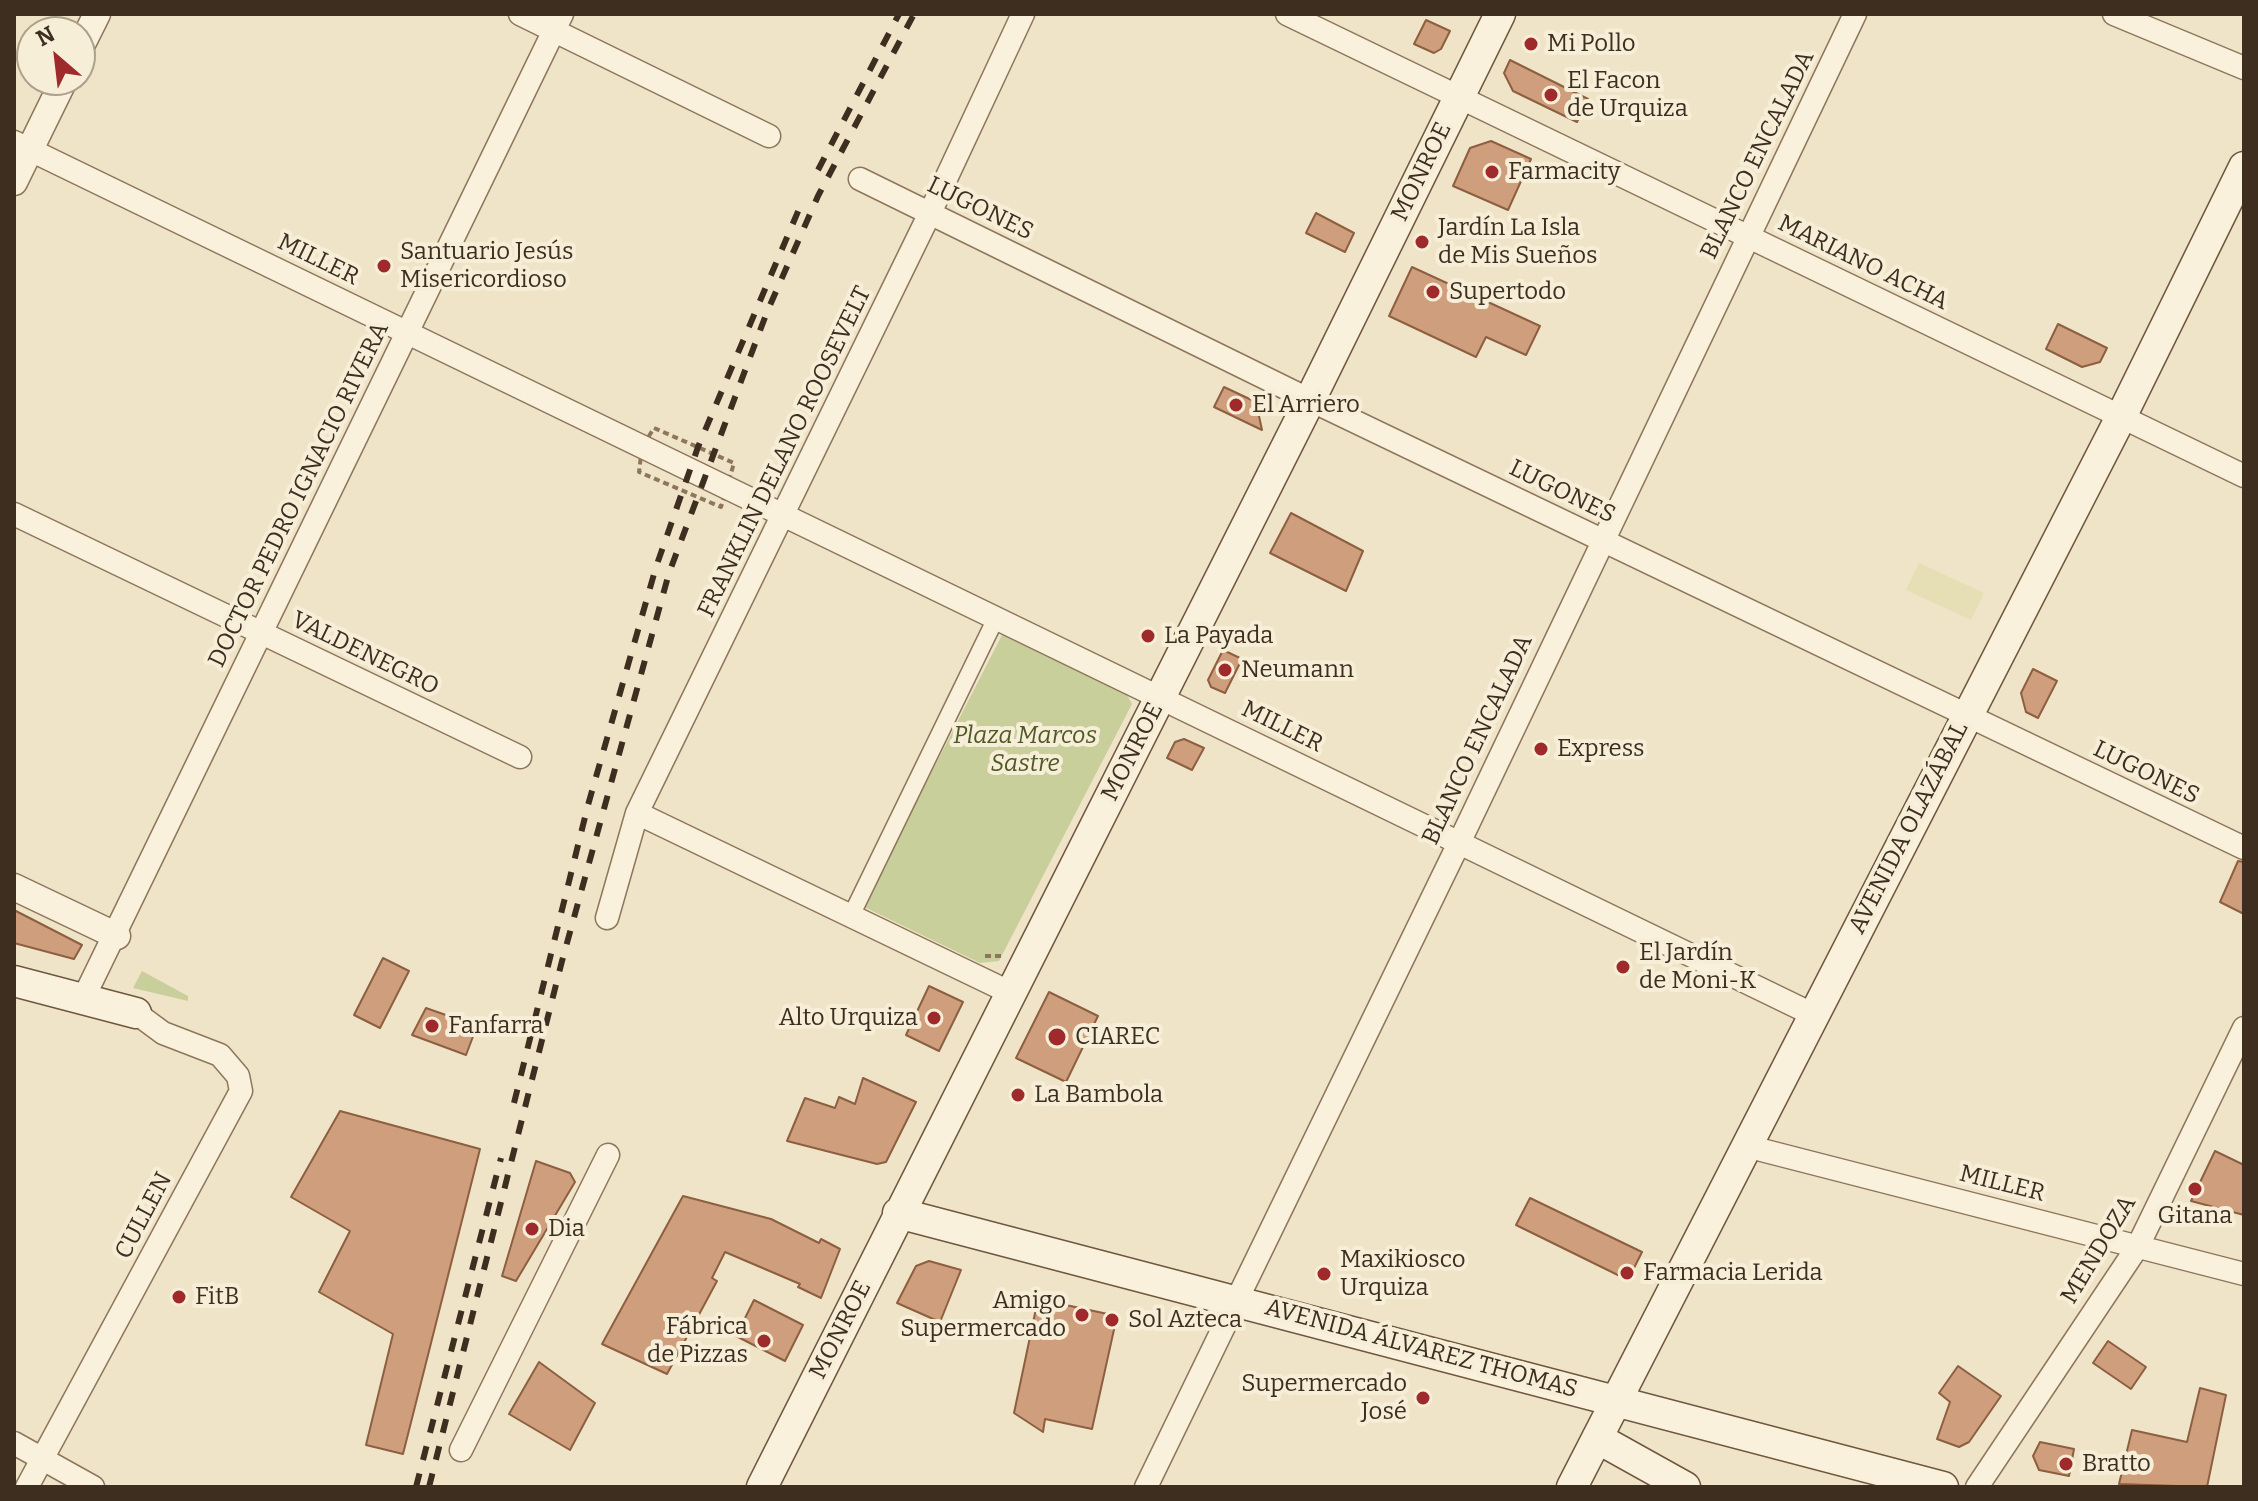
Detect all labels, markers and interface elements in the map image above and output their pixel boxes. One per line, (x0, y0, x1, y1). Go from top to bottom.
north arrow (16, 16, 96, 96)
text: N (32, 20, 59, 52)
place label: Mi Pollo (1547, 30, 1636, 58)
marker: Mi Pollo (1522, 35, 1540, 53)
street label: BLANCO ENCALADA (1695, 46, 1821, 264)
place label: El Facon de Urquiza (1567, 67, 1688, 123)
marker: El Facon de Urquiza (1542, 86, 1560, 104)
street label: MONROE (1386, 118, 1458, 226)
place label: Farmacity (1508, 158, 1621, 186)
marker: Farmacity (1483, 163, 1501, 181)
street label: LUGONES (922, 171, 1038, 247)
street label: MARIANO ACHA (1773, 209, 1953, 317)
place label: Jardín La Isla de Mis Sueños (1438, 214, 1597, 270)
street label: MILLER (273, 228, 363, 292)
marker: Jardín La Isla de Mis Sueños (1413, 233, 1431, 251)
place label: Santuario Jesús Misericordioso (400, 238, 573, 294)
marker: Santuario Jesús Misericordioso (375, 257, 393, 275)
place label: Supertodo (1449, 278, 1566, 306)
street label: FRANKLIN DELANO ROOSEVELT (692, 282, 878, 622)
marker: Supertodo (1424, 283, 1442, 301)
street label: DOCTOR PEDRO IGNACIO RIVERA (203, 318, 395, 672)
place label: El Arriero (1252, 391, 1360, 419)
marker: El Arriero (1227, 396, 1245, 414)
street label: LUGONES (1504, 454, 1620, 530)
street label: VALDENEGRO (287, 606, 443, 702)
place label: La Payada (1164, 622, 1273, 650)
marker: La Payada (1139, 627, 1157, 645)
street label: BLANCO ENCALADA (1417, 631, 1539, 849)
place label: Neumann (1241, 656, 1354, 684)
marker: Neumann (1216, 661, 1234, 679)
street label: MILLER (1237, 695, 1327, 759)
street label: MONROE (1096, 698, 1170, 806)
street label: AVENIDA OLAZÁBAL (1843, 717, 1975, 939)
park label: Plaza Marcos Sastre (953, 722, 1097, 778)
place label: Express (1557, 735, 1645, 763)
street label: LUGONES (2088, 735, 2204, 811)
marker: Express (1532, 740, 1550, 758)
place label: El Jardín de Moni-K (1639, 939, 1756, 995)
marker: El Jardín de Moni-K (1614, 958, 1632, 976)
place label: Alto Urquiza (779, 1004, 918, 1032)
marker: Alto Urquiza (925, 1009, 943, 1027)
place label: Fanfarra (448, 1012, 544, 1040)
marker: Fanfarra (423, 1017, 441, 1035)
place label: CIAREC (1075, 1023, 1160, 1051)
marker: CIAREC (1046, 1026, 1068, 1048)
place label: La Bambola (1034, 1081, 1163, 1109)
marker: La Bambola (1009, 1086, 1027, 1104)
street label: MILLER (1956, 1159, 2048, 1209)
street label: CULLEN (109, 1168, 179, 1264)
marker: Gitana (2186, 1180, 2204, 1198)
street label: MENDOZA (2056, 1191, 2142, 1309)
place label: Gitana (2158, 1202, 2232, 1230)
place label: Dia (548, 1215, 585, 1243)
marker: Dia (523, 1220, 541, 1238)
place label: Maxikiosco Urquiza (1340, 1246, 1465, 1302)
place label: Farmacia Lerida (1643, 1259, 1823, 1287)
marker: Farmacia Lerida (1618, 1264, 1636, 1282)
marker: Maxikiosco Urquiza (1315, 1265, 1333, 1283)
street label: MONROE (804, 1276, 878, 1384)
place label: FitB (195, 1283, 239, 1311)
place label: Amigo Supermercado (900, 1287, 1066, 1343)
marker: FitB (170, 1288, 188, 1306)
street label: AVENIDA ÁLVAREZ THOMAS (1262, 1293, 1580, 1405)
marker: Amigo Supermercado (1073, 1306, 1091, 1324)
place label: Sol Azteca (1128, 1306, 1242, 1334)
marker: Sol Azteca (1103, 1311, 1121, 1329)
place label: Fábrica de Pizzas (647, 1313, 748, 1369)
marker: Fábrica de Pizzas (755, 1332, 773, 1350)
place label: Supermercado José (1241, 1370, 1407, 1426)
marker: Supermercado José (1414, 1389, 1432, 1407)
place label: Bratto (2082, 1450, 2151, 1478)
marker: Bratto (2057, 1455, 2075, 1473)

